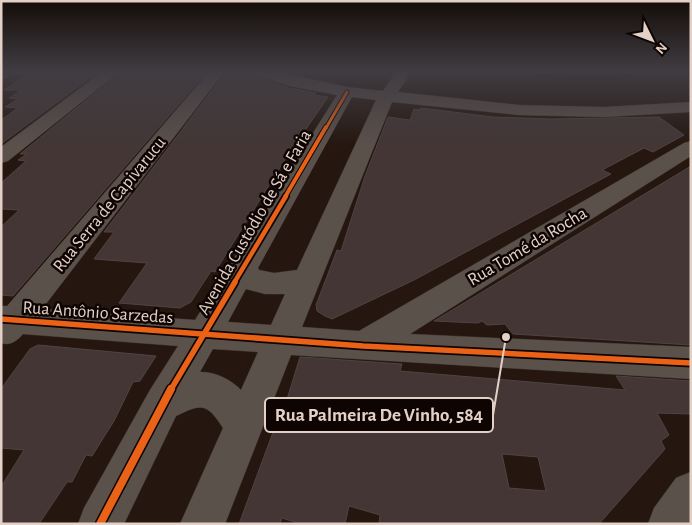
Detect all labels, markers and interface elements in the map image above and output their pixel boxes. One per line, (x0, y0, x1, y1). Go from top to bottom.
north arrow (627, 15, 677, 65)
text: N (652, 40, 669, 56)
street label: Avenida Custódio de Sá e Faria (195, 127, 315, 318)
street label: Rua Serra de Capivarucu (50, 134, 170, 275)
street label: Rua Tomé da Rocha (465, 204, 590, 289)
street label: Rua Antônio Sarzedas (22, 299, 174, 327)
callout: Rua Palmeira De Vinho, 584 (265, 398, 493, 432)
text: Rua Palmeira De Vinho, 584 (275, 406, 484, 425)

